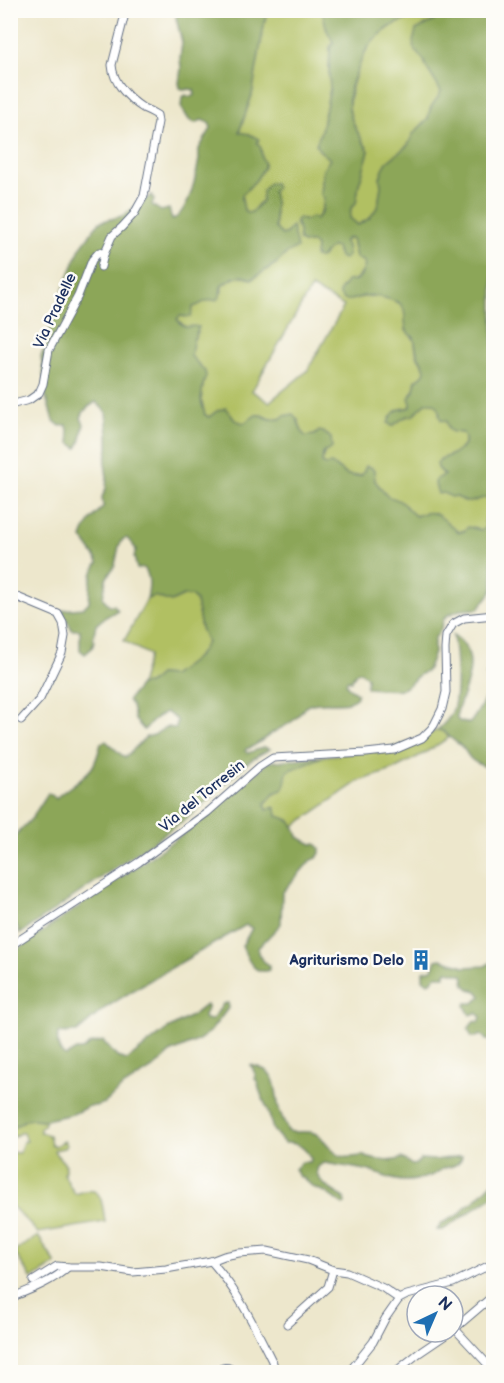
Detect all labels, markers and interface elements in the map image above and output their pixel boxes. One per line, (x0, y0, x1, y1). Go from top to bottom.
street label: Via Pradelle (29, 270, 81, 352)
street label: Via del Torresin (155, 756, 249, 836)
building icon: Agriturismo Delo (409, 948, 433, 972)
place label: Agriturismo Delo (288, 951, 404, 970)
north arrow (405, 1284, 465, 1344)
text: N (433, 1293, 455, 1315)

